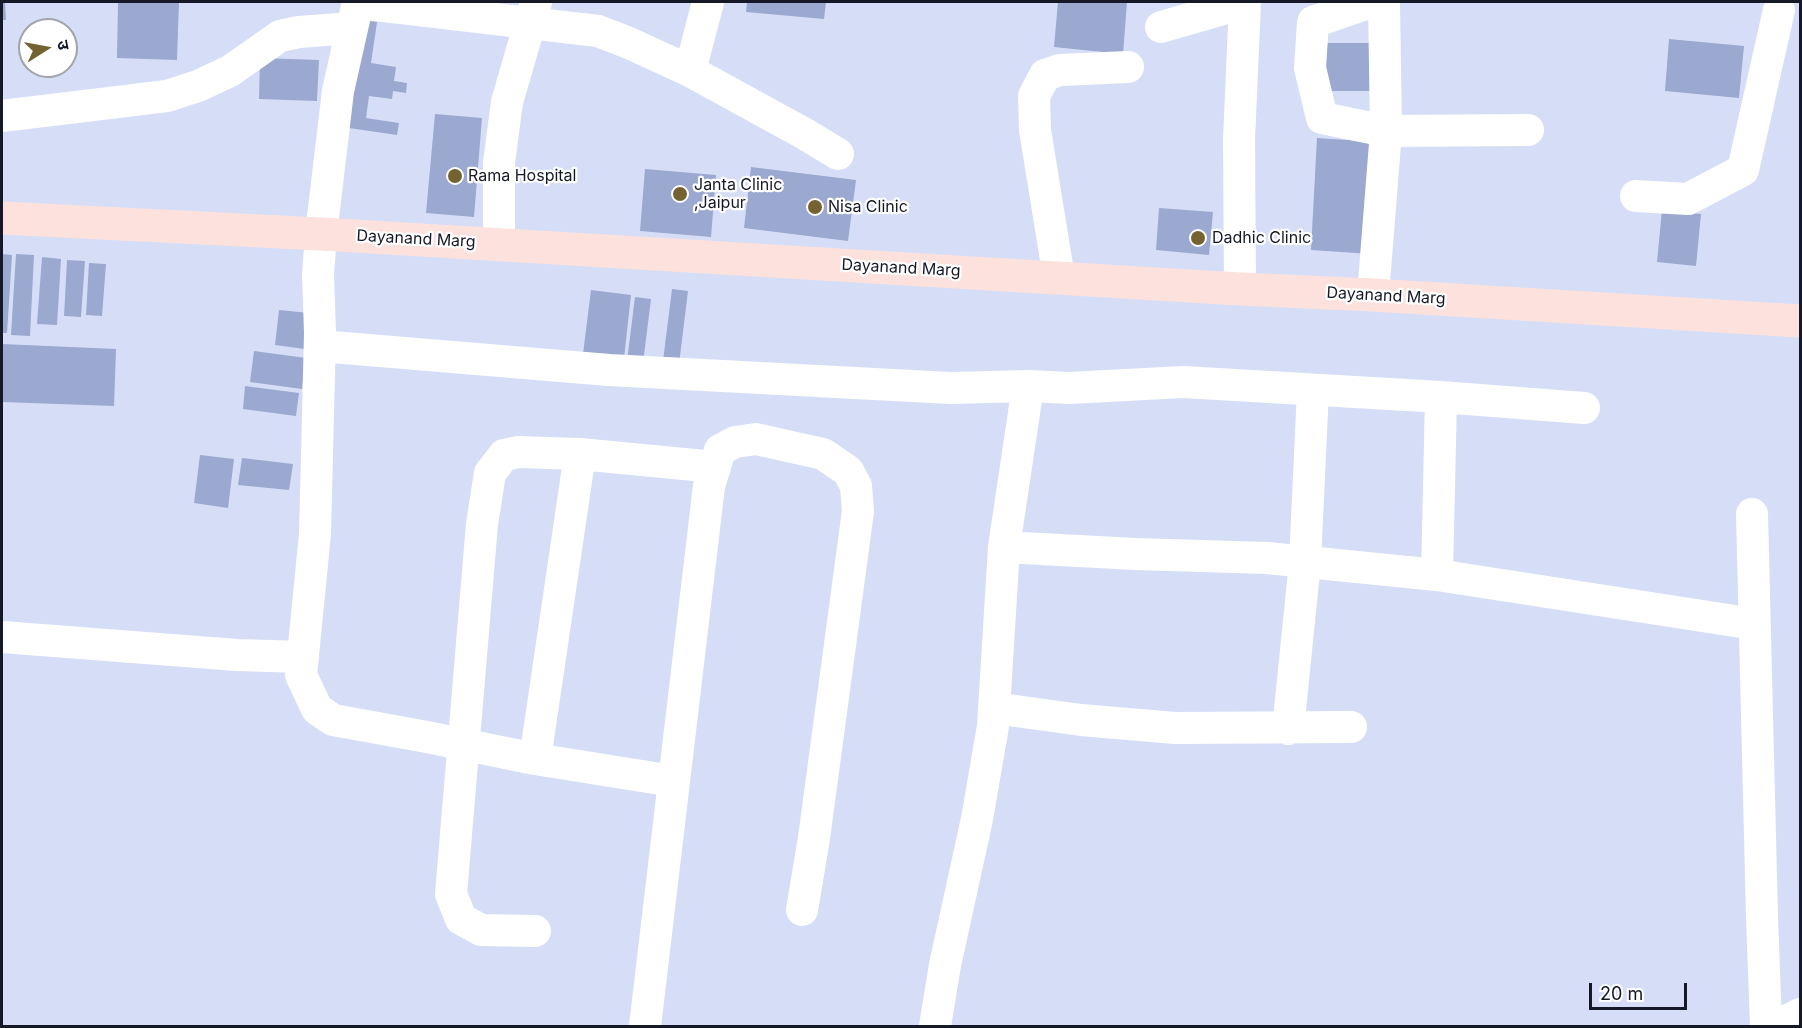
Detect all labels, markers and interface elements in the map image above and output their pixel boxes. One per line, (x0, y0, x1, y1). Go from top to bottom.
north arrow (18, 18, 78, 78)
text: उ (53, 38, 74, 51)
place label: Rama Hospital (468, 166, 576, 186)
marker: Rama Hospital (446, 167, 464, 185)
place label: Janta Clinic ,Jaipur (694, 175, 782, 213)
marker: Janta Clinic ,Jaipur (671, 185, 689, 203)
place label: Nisa Clinic (828, 197, 908, 217)
marker: Nisa Clinic (806, 198, 824, 216)
street label: Dayanand Marg (356, 226, 476, 252)
place label: Dadhic Clinic (1212, 228, 1311, 248)
marker: Dadhic Clinic (1189, 229, 1207, 247)
street label: Dayanand Marg (841, 255, 961, 281)
street label: Dayanand Marg (1326, 283, 1446, 309)
scale bar (1592, 971, 1690, 1009)
text: 20 m (1600, 983, 1643, 1004)

